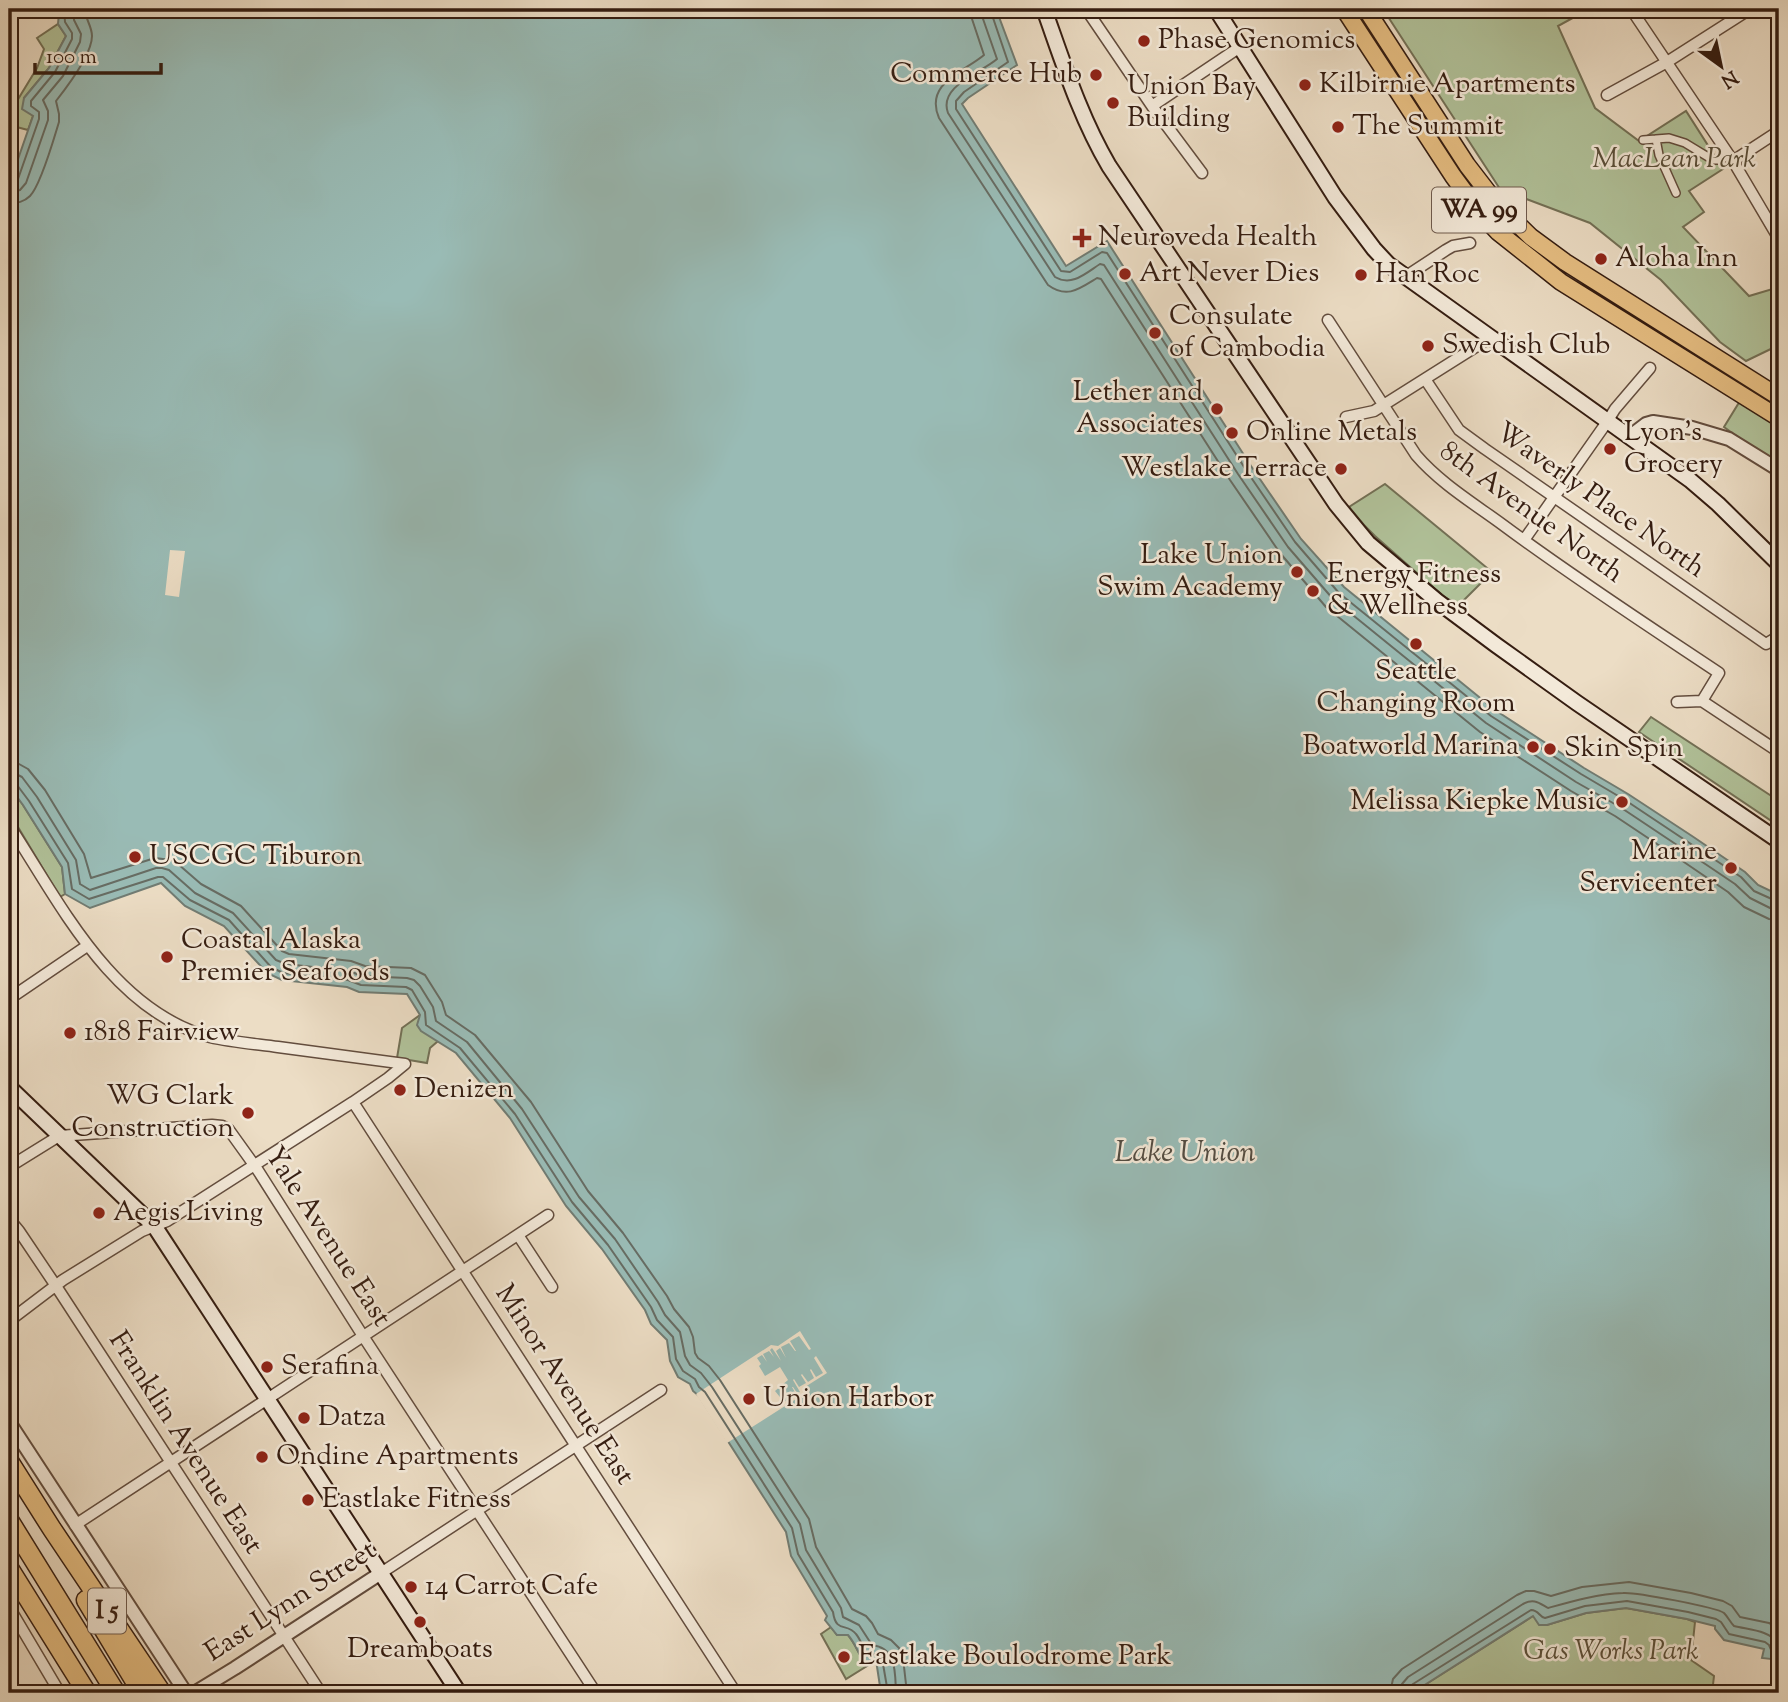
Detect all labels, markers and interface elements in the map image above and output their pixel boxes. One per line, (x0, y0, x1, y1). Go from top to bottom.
place label: Phase Genomics (1158, 21, 1355, 61)
scale bar (35, 32, 161, 76)
north arrow (1686, 32, 1756, 102)
marker: Phase Genomics (1136, 33, 1152, 49)
text: 100 m (46, 43, 97, 73)
place label: Commerce Hub (890, 55, 1082, 95)
text: N (1715, 63, 1743, 94)
place label: Kilbirnie Apartments (1319, 65, 1576, 105)
marker: Commerce Hub (1088, 67, 1104, 83)
place label: Union Bay Building (1127, 67, 1256, 139)
marker: Kilbirnie Apartments (1297, 77, 1313, 93)
marker: Union Bay Building (1105, 95, 1121, 111)
place label: The Summit (1352, 107, 1504, 147)
marker: The Summit (1330, 119, 1346, 135)
park label: MacLean Park (1592, 140, 1756, 180)
road number: WA 99 (1432, 188, 1526, 232)
place label: Neuroveda Health (1098, 218, 1317, 258)
marker: Neuroveda Health (1072, 228, 1092, 248)
place label: Aloha Inn (1615, 239, 1738, 279)
marker: Aloha Inn (1593, 251, 1609, 267)
place label: Art Never Dies (1139, 254, 1319, 294)
place label: Han Roc (1375, 255, 1480, 295)
marker: Art Never Dies (1117, 266, 1133, 282)
marker: Han Roc (1353, 267, 1369, 283)
place label: Consulate of Cambodia (1169, 297, 1325, 369)
marker: Consulate of Cambodia (1147, 325, 1163, 341)
place label: Swedish Club (1442, 326, 1610, 366)
marker: Swedish Club (1420, 338, 1436, 354)
place label: Lether and Associates (1073, 373, 1203, 445)
marker: Lether and Associates (1209, 401, 1225, 417)
place label: Online Metals (1246, 413, 1417, 453)
street label: Waverly Place North (1487, 413, 1713, 589)
place label: Lyon's Grocery (1624, 413, 1723, 485)
marker: Online Metals (1224, 425, 1240, 441)
street label: 8th Avenue North (1431, 432, 1631, 594)
marker: Lyon's Grocery (1602, 441, 1618, 457)
place label: Westlake Terrace (1121, 449, 1327, 489)
marker: Westlake Terrace (1333, 461, 1349, 477)
place label: Lake Union Swim Academy (1097, 536, 1283, 608)
place label: Energy Fitness & Wellness (1327, 555, 1501, 627)
marker: Lake Union Swim Academy (1289, 564, 1305, 580)
marker: Energy Fitness & Wellness (1305, 583, 1321, 599)
marker: Seattle Changing Room (1408, 636, 1424, 652)
place label: Seattle Changing Room (1317, 652, 1515, 724)
place label: Boatworld Marina (1303, 727, 1519, 767)
place label: Skin Spin (1564, 729, 1683, 769)
marker: Boatworld Marina (1525, 739, 1541, 755)
marker: Skin Spin (1542, 741, 1558, 757)
place label: Melissa Kiepke Music (1350, 782, 1608, 822)
marker: Melissa Kiepke Music (1614, 794, 1630, 810)
place label: Marine Servicenter (1579, 832, 1717, 904)
place label: USCGC Tiburon (149, 837, 362, 877)
marker: USCGC Tiburon (127, 849, 143, 865)
marker: Marine Servicenter (1723, 860, 1739, 876)
place label: Coastal Alaska Premier Seafoods (181, 921, 390, 993)
marker: Coastal Alaska Premier Seafoods (159, 949, 175, 965)
place label: 1818 Fairview (84, 1013, 239, 1053)
marker: 1818 Fairview (62, 1025, 78, 1041)
place label: Denizen (414, 1070, 514, 1110)
place label: WG Clark Construction (71, 1077, 234, 1149)
marker: Denizen (392, 1082, 408, 1098)
marker: WG Clark Construction (240, 1105, 256, 1121)
water label: Lake Union (1115, 1132, 1256, 1175)
street label: Yale Avenue East (254, 1139, 400, 1335)
place label: Aegis Living (113, 1193, 263, 1233)
marker: Aegis Living (91, 1205, 107, 1221)
street label: Minor Avenue East (484, 1277, 644, 1493)
street label: Franklin Avenue East (98, 1324, 272, 1563)
place label: Serafina (281, 1347, 379, 1387)
marker: Serafina (259, 1359, 275, 1375)
place label: Union Harbor (763, 1379, 935, 1419)
marker: Union Harbor (741, 1391, 757, 1407)
place label: Datza (318, 1398, 386, 1438)
marker: Datza (296, 1410, 312, 1426)
place label: Ondine Apartments (276, 1437, 519, 1477)
marker: Ondine Apartments (254, 1449, 270, 1465)
place label: Eastlake Fitness (322, 1480, 511, 1520)
marker: Eastlake Fitness (300, 1492, 316, 1508)
street label: East Lynn Street (197, 1531, 385, 1673)
place label: 14 Carrot Cafe (425, 1567, 598, 1607)
marker: 14 Carrot Cafe (403, 1579, 419, 1595)
road number: I 5 (88, 1588, 126, 1634)
marker: Dreamboats (412, 1614, 428, 1630)
place label: Dreamboats (347, 1630, 493, 1670)
park label: Gas Works Park (1523, 1632, 1699, 1672)
place label: Eastlake Boulodrome Park (858, 1637, 1172, 1677)
marker: Eastlake Boulodrome Park (836, 1649, 852, 1665)

